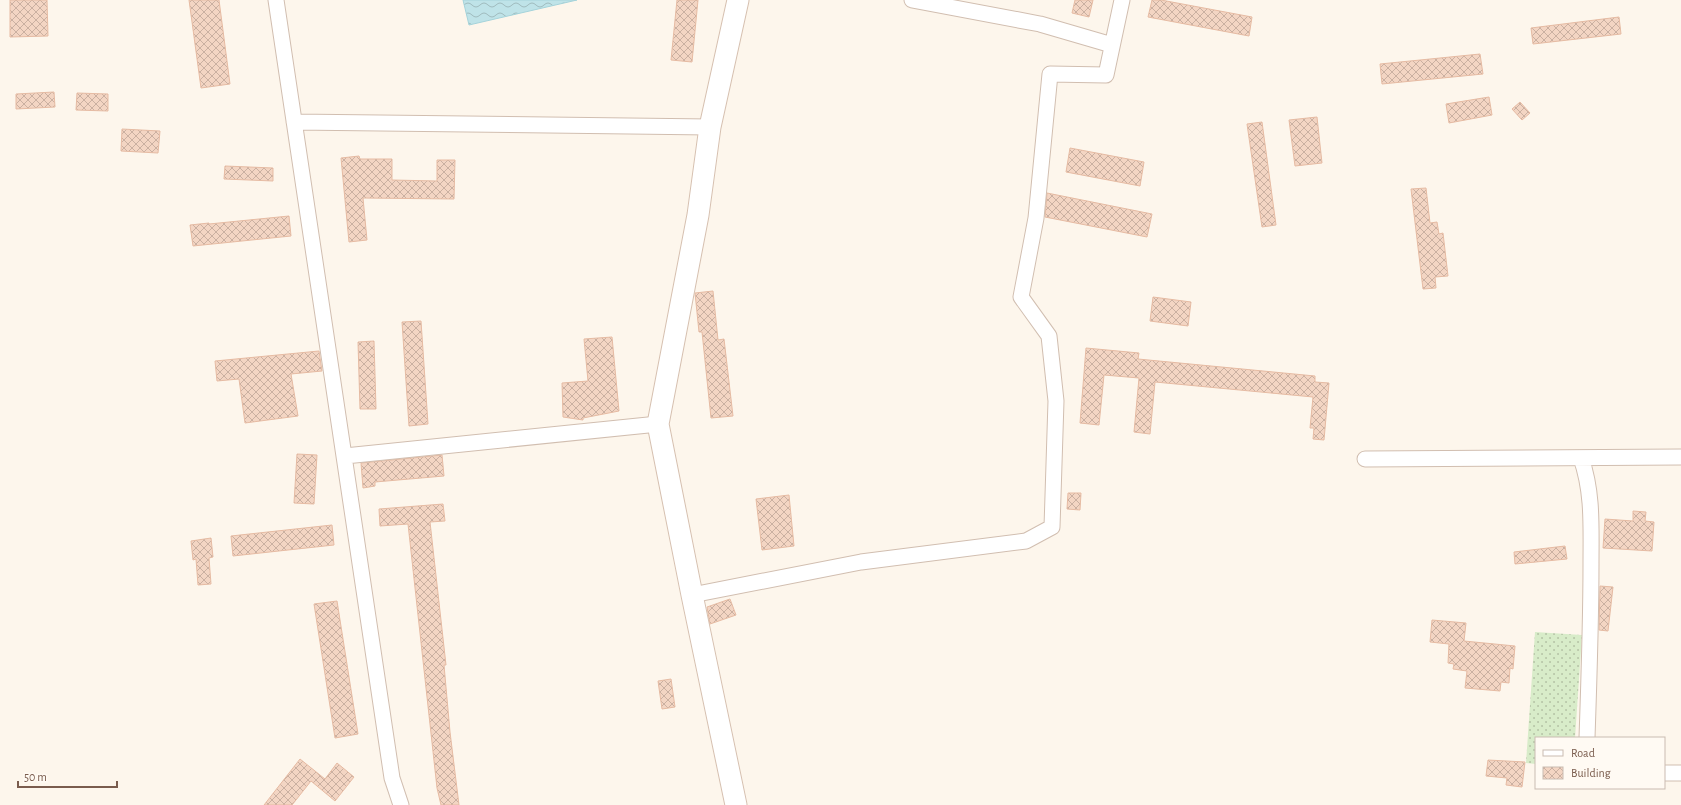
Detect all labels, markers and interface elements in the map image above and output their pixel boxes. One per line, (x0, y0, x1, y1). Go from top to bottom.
legend (1535, 737, 1665, 789)
text: Road (1571, 747, 1595, 759)
scale bar (18, 763, 117, 789)
text: Building (1571, 767, 1611, 779)
text: 50 m (24, 771, 47, 783)

